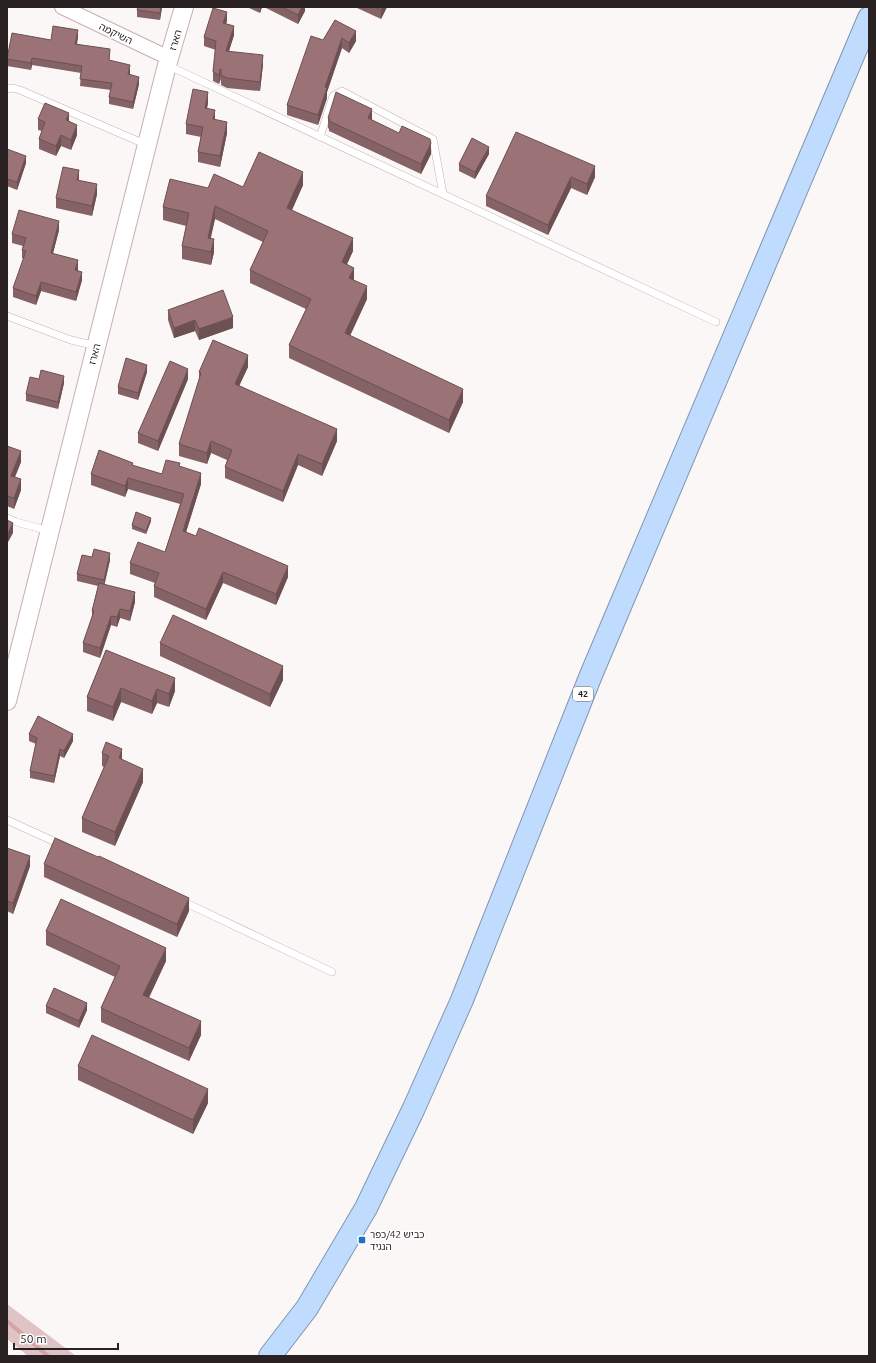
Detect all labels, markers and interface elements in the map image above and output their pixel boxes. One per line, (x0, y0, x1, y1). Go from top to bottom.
street label: השיקמה (97, 21, 134, 46)
street label: הארז (167, 28, 184, 52)
street label: הארז (87, 343, 102, 366)
road number: 42 (573, 687, 593, 701)
place label: כביש 42/כפר הנגיד (370, 1229, 425, 1252)
marker: כביש 42/כפר הנגיד (357, 1235, 367, 1245)
scale bar (14, 1325, 118, 1351)
text: 50 m (20, 1332, 47, 1345)

